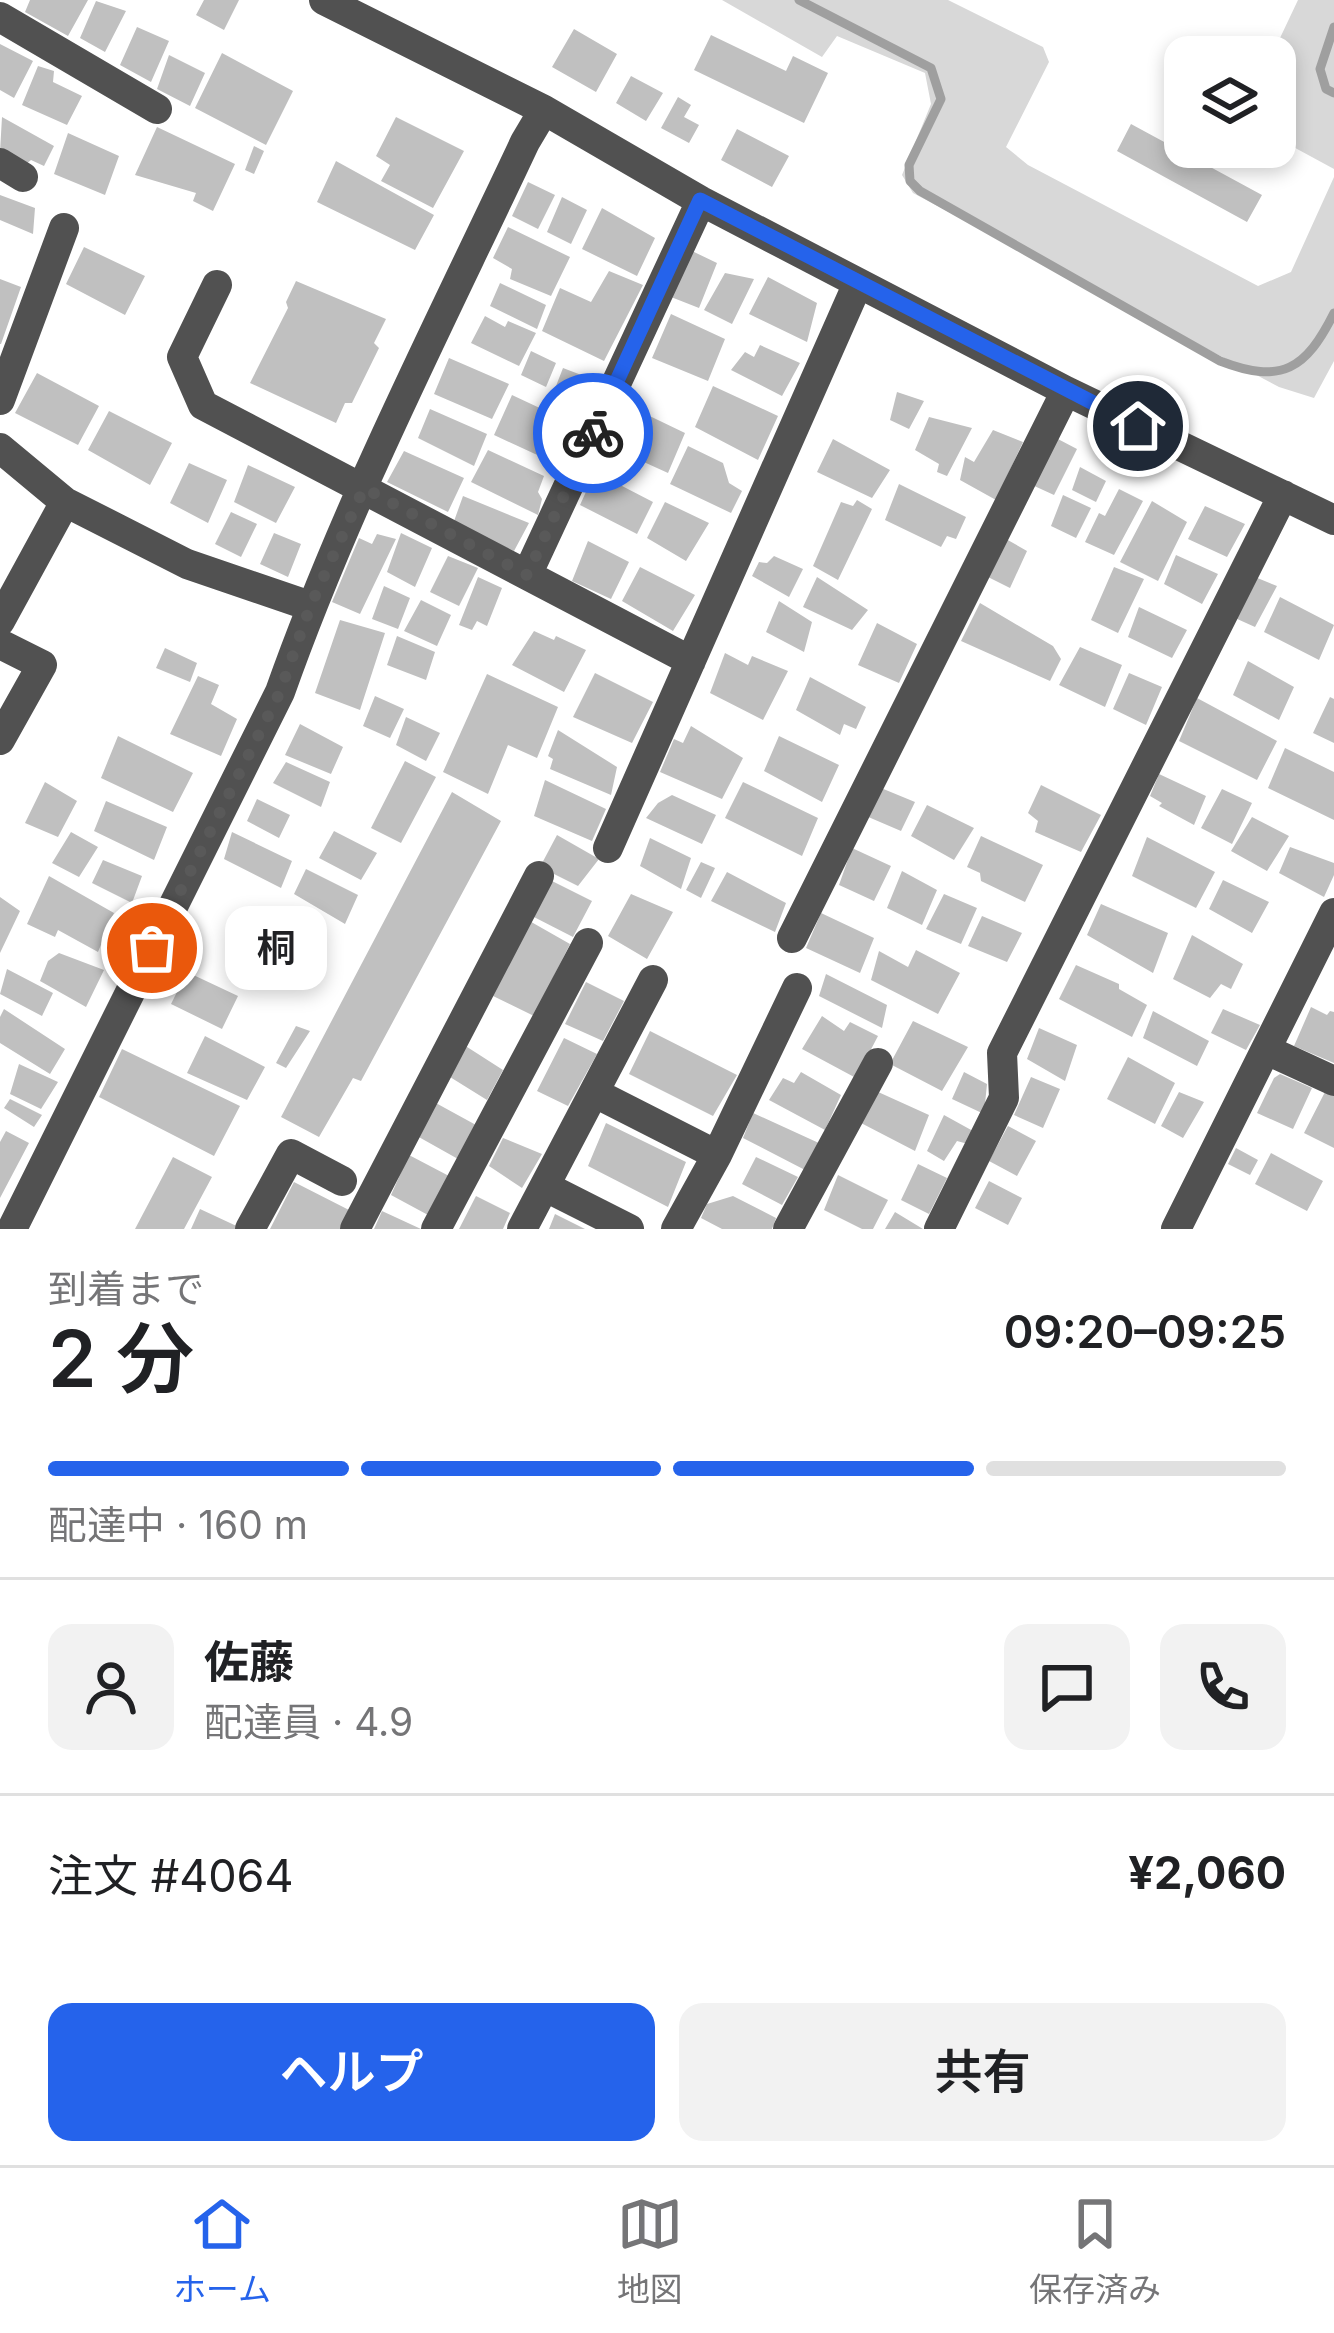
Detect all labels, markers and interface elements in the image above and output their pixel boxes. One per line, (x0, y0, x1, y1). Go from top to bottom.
map controls (1164, 36, 1296, 168)
button: layers (1164, 36, 1296, 168)
courier (533, 373, 653, 493)
pin (1087, 375, 1189, 477)
icon: home (1105, 393, 1171, 459)
icon: bike (560, 400, 626, 466)
pin (101, 897, 203, 999)
callout: 桐 (224, 906, 326, 990)
icon: bag (119, 915, 185, 981)
text: 桐 (256, 924, 296, 971)
text: 到着まで (48, 1265, 204, 1312)
text: 09:20–09:25 (1004, 1304, 1286, 1359)
text: 2 分 (48, 1311, 194, 1406)
text: 配達中 · 160 m (48, 1501, 308, 1548)
button: person (48, 1624, 174, 1750)
button: chat (1004, 1624, 1130, 1750)
button: phone (1160, 1624, 1286, 1750)
text: 佐藤 (204, 1634, 294, 1689)
text: 配達員 · 4.9 (204, 1698, 413, 1745)
text: ¥2,060 (1128, 1845, 1286, 1900)
text: 注文 #4064 (48, 1848, 294, 1903)
button: ヘルプ (48, 2003, 655, 2141)
button: 共有 (679, 2003, 1286, 2141)
tab: ホーム (173, 2191, 271, 2311)
tab: 地図 (617, 2191, 683, 2311)
tab: 保存済み (1029, 2191, 1161, 2311)

